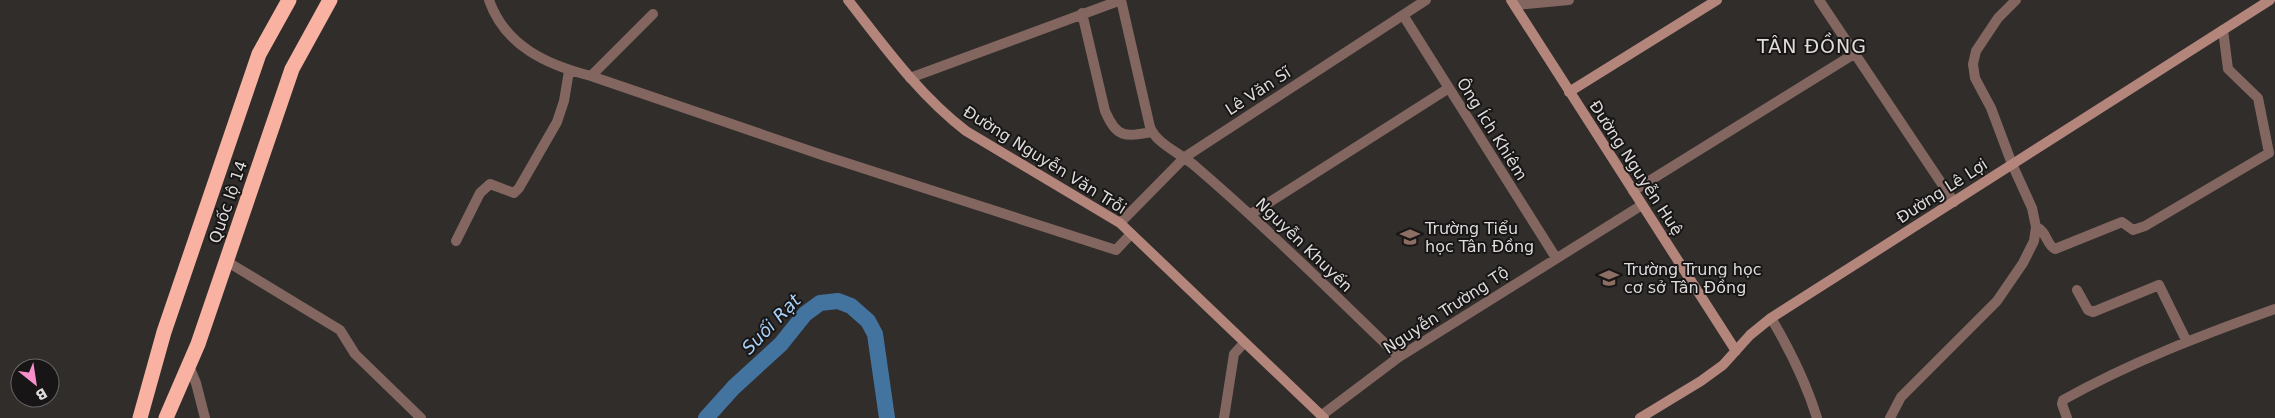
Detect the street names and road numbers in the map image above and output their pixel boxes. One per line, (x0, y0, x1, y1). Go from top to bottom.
street label: Lê Văn Sĩ (1222, 63, 1295, 119)
street label: Ông Ích Khiêm (1453, 74, 1531, 184)
street label: Đường Nguyễn Huệ (1585, 97, 1687, 239)
street label: Đường Nguyễn Văn Trỗi (960, 102, 1130, 218)
street label: Đường Lê Lợi (1893, 155, 1991, 227)
street label: Quốc lộ 14 (205, 158, 251, 246)
street label: Nguyễn Khuyến (1252, 194, 1356, 296)
street label: Nguyễn Trường Tộ (1380, 262, 1512, 358)

